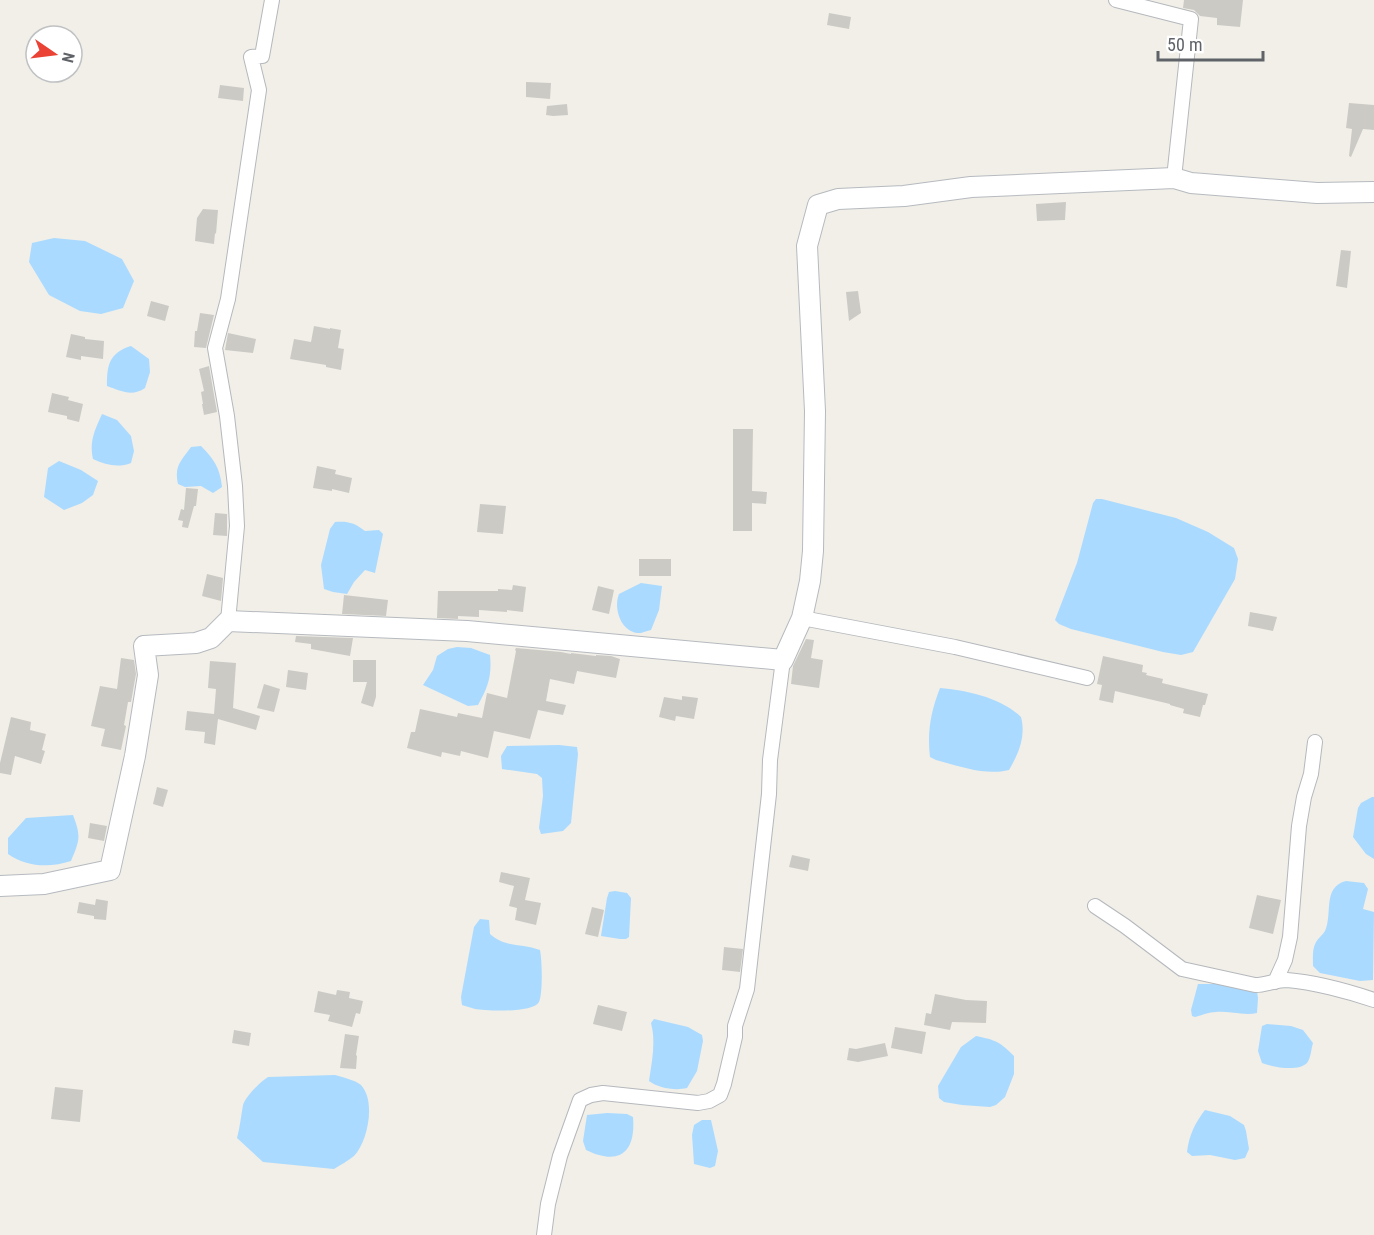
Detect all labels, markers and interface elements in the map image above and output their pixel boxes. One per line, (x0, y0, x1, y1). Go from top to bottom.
north arrow (24, 24, 84, 84)
scale bar (1158, 24, 1263, 62)
text: 50 m (1167, 34, 1202, 55)
text: N (58, 50, 78, 65)

